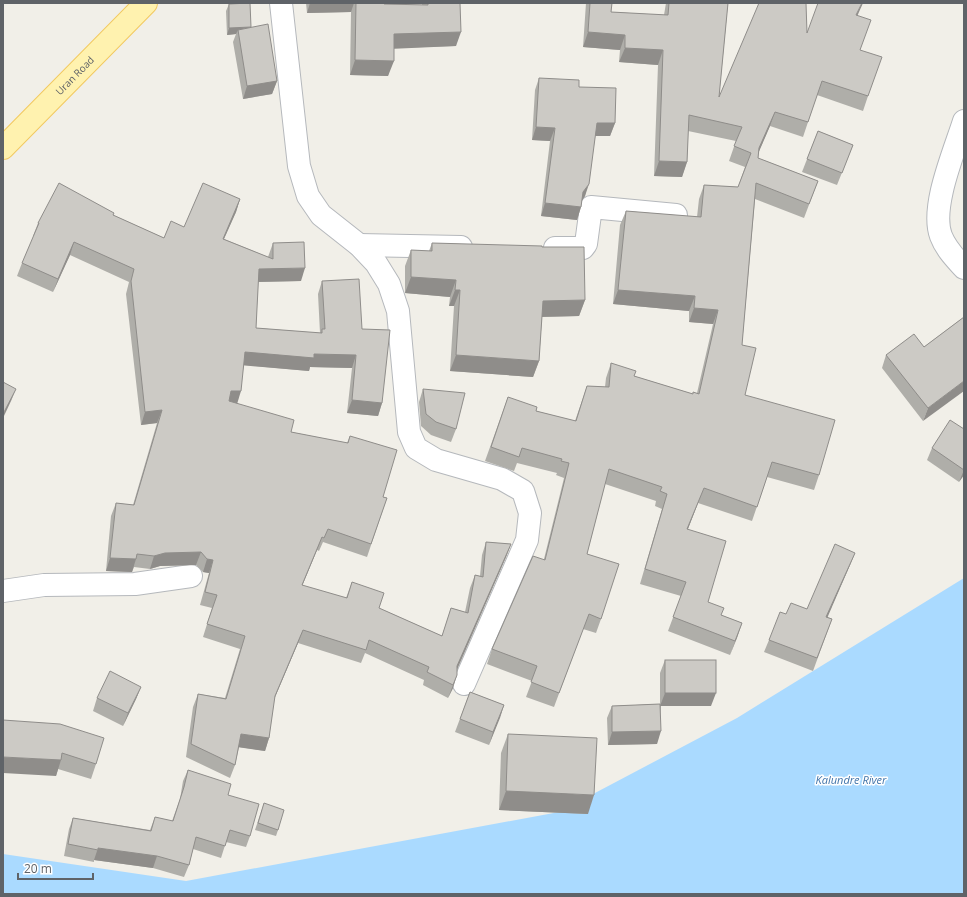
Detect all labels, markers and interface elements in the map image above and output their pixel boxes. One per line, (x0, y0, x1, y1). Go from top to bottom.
street label: Uran Road (52, 53, 97, 98)
water label: Kalundre River (816, 772, 887, 787)
scale bar (18, 855, 93, 881)
text: 20 m (24, 860, 52, 877)

